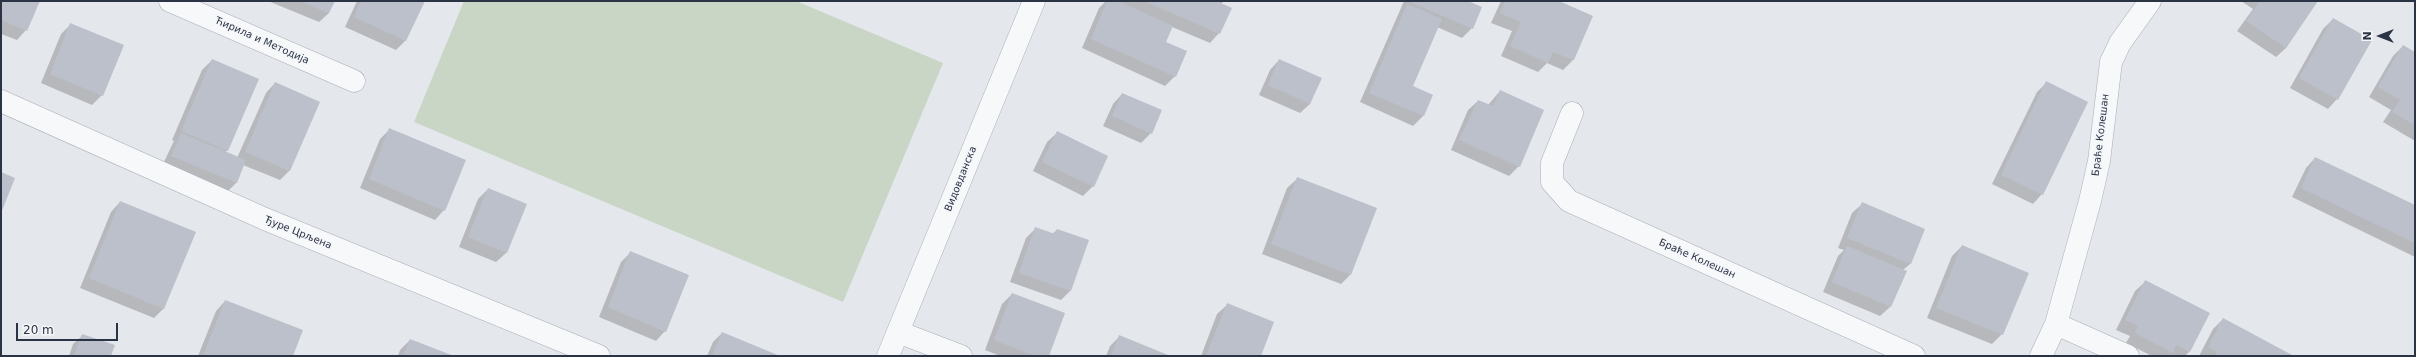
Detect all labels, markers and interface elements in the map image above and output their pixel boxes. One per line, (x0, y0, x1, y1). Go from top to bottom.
street label: Ћирила и Методија (213, 15, 311, 67)
north arrow (2360, 16, 2400, 56)
text: N (2361, 31, 2374, 41)
street label: Браће Колешан (2090, 93, 2112, 177)
street label: Видовданска (942, 145, 980, 213)
street label: Ђуре Црљена (263, 214, 333, 252)
street label: Браће Колешан (1657, 237, 1737, 281)
scale bar (18, 315, 120, 341)
text: 20 m (23, 323, 54, 337)

